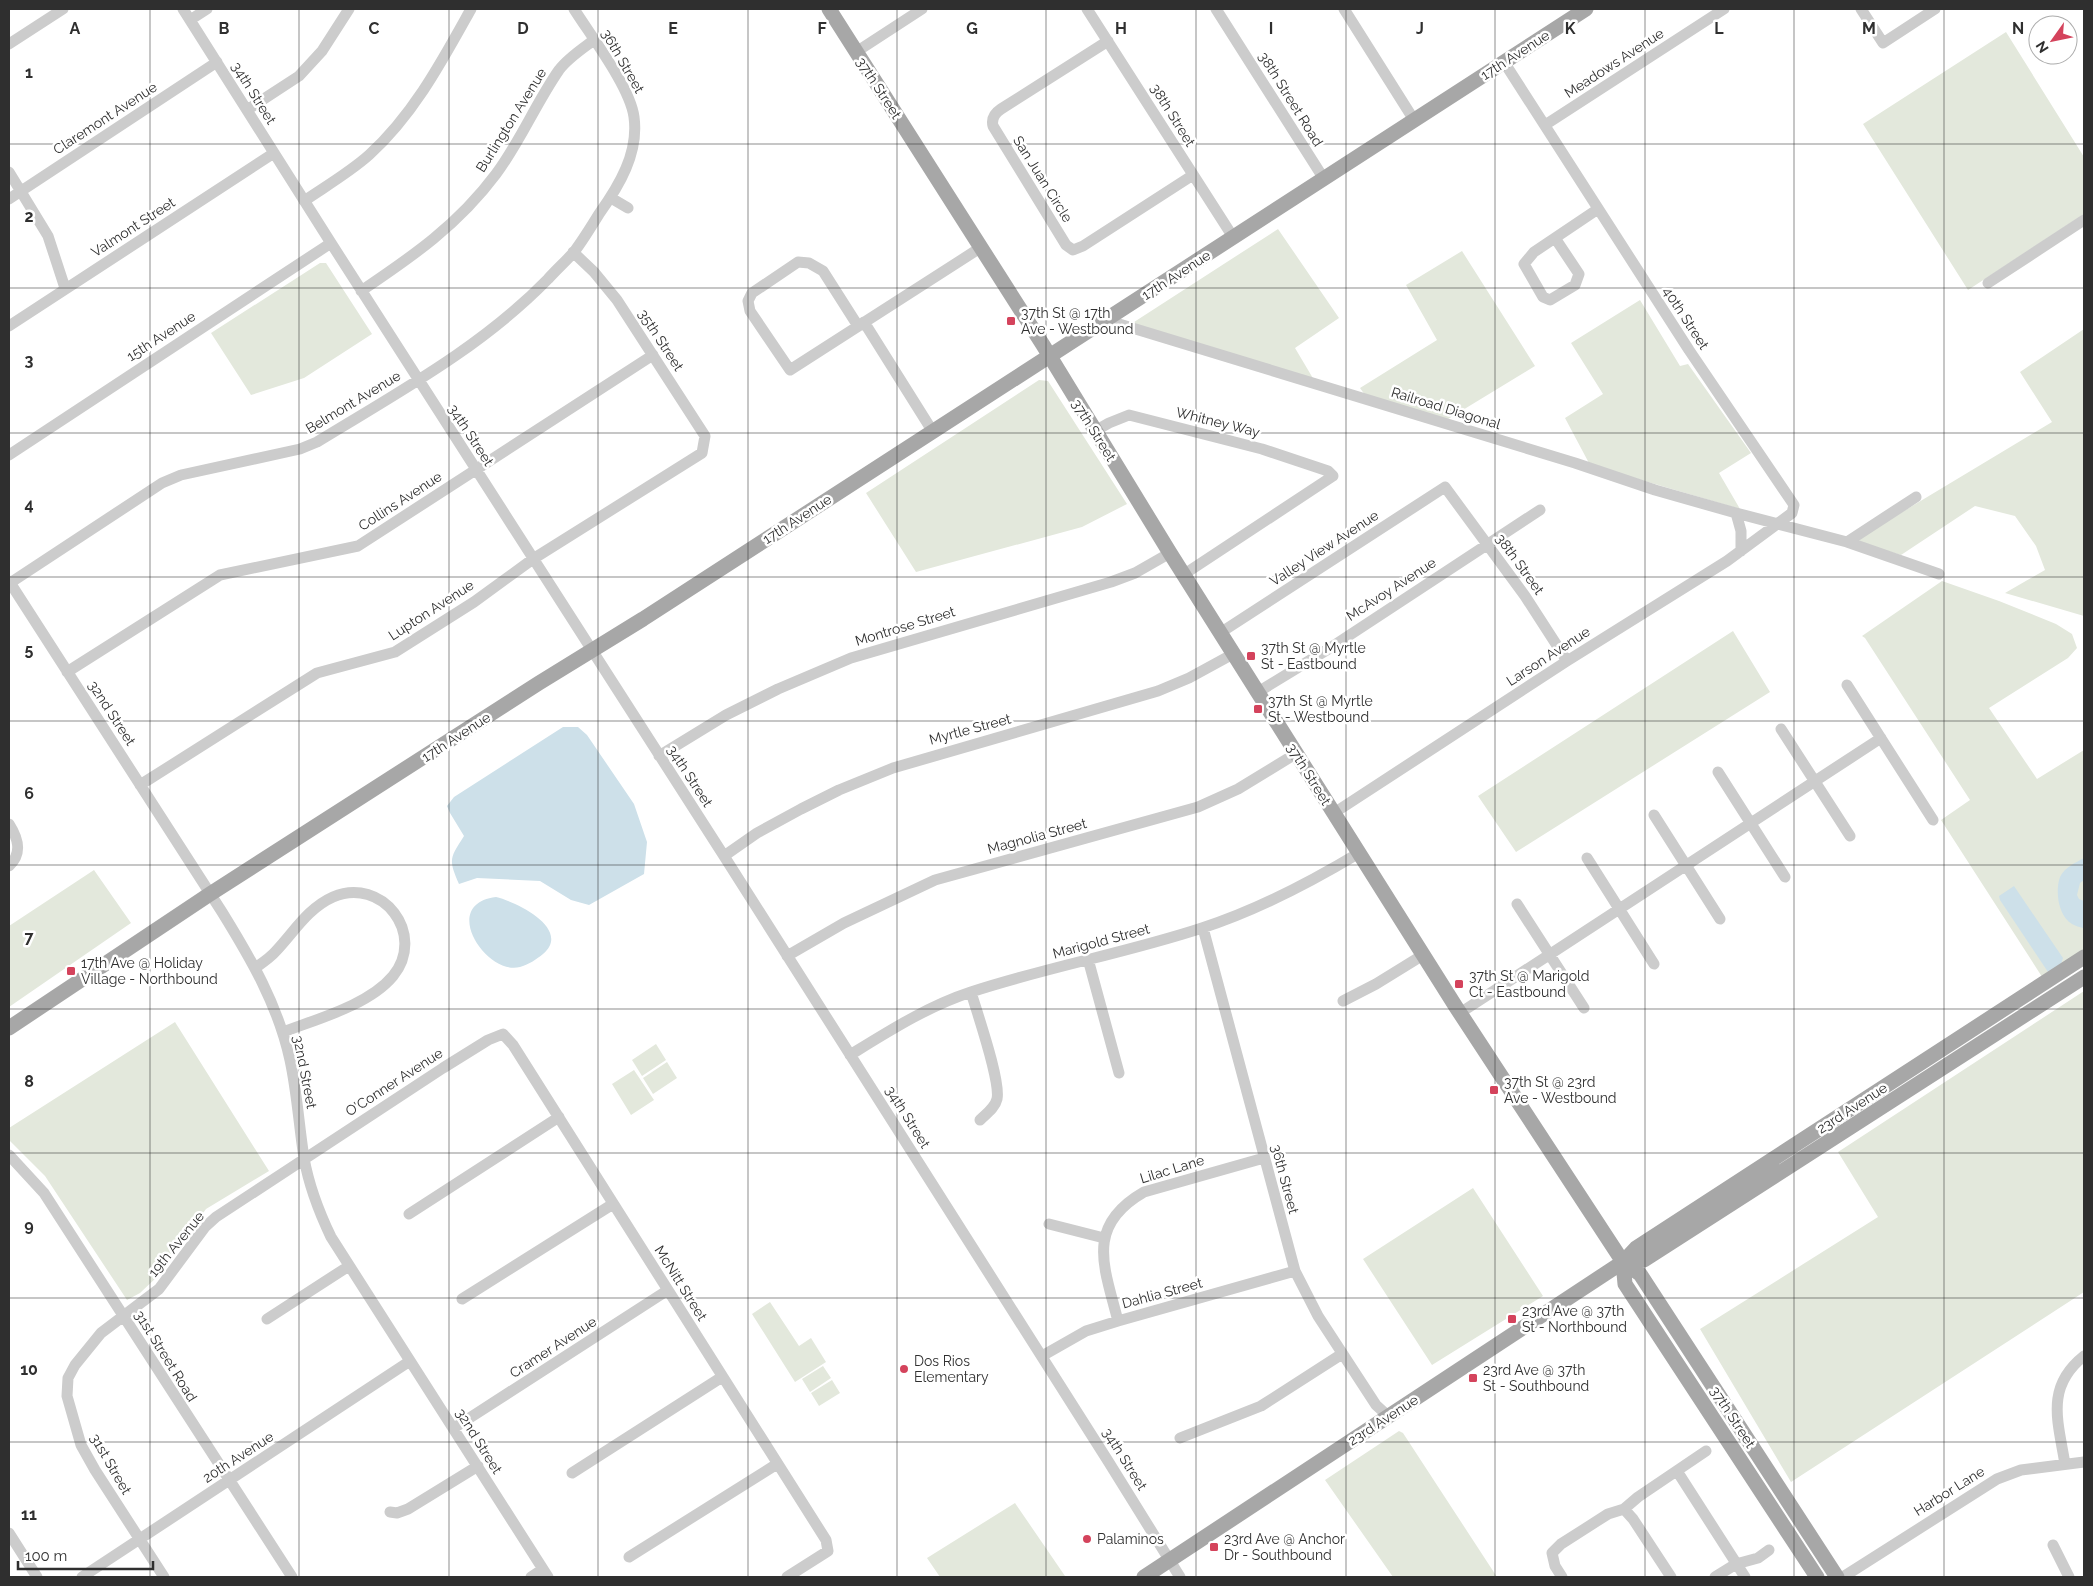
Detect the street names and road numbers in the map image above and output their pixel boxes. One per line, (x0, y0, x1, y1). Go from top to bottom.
street label: Meadows Avenue (1561, 25, 1667, 101)
street label: 36th Street (598, 26, 648, 96)
street label: 17th Avenue (1478, 27, 1552, 83)
street label: 38th Street Road (1256, 49, 1326, 149)
street label: 37th Street (853, 54, 905, 122)
street label: 34th Street (229, 59, 280, 127)
street label: Burlington Avenue (473, 65, 549, 175)
street label: Claremont Avenue (50, 79, 160, 157)
street label: 38th Street (1147, 81, 1199, 150)
street label: San Juan Circle (1010, 133, 1076, 225)
street label: Valmont Street (88, 194, 178, 260)
street label: 17th Avenue (1139, 247, 1213, 303)
street label: 40th Street (1660, 284, 1712, 353)
street label: 35th Street (635, 306, 687, 374)
street label: 15th Avenue (124, 308, 198, 364)
street label: Belmont Avenue (303, 367, 403, 437)
street label: Railroad Diagonal (1389, 384, 1503, 432)
street label: 37th Street (1069, 396, 1120, 464)
street label: 34th Street (445, 401, 497, 469)
street label: Whitney Way (1174, 404, 1262, 440)
street label: Collins Avenue (355, 468, 445, 534)
street label: 17th Avenue (760, 491, 834, 547)
street label: Valley View Avenue (1267, 507, 1381, 589)
street label: 38th Street (1493, 531, 1548, 598)
street label: McAvoy Avenue (1343, 554, 1439, 624)
street label: Lupton Avenue (385, 577, 477, 643)
street label: Montrose Street (853, 603, 957, 649)
street label: Larson Avenue (1503, 623, 1593, 689)
street label: 32nd Street (85, 678, 139, 749)
street label: 17th Avenue (419, 709, 493, 765)
street label: Myrtle Street (927, 710, 1013, 748)
street label: 37th Street (1284, 740, 1335, 808)
street label: 34th Street (664, 742, 716, 810)
street label: Magnolia Street (986, 815, 1089, 857)
street label: Marigold Street (1051, 920, 1152, 962)
street label: 32nd Street (290, 1034, 320, 1110)
street label: O'Conner Avenue (342, 1045, 446, 1119)
street label: 23rd Avenue (1814, 1079, 1890, 1137)
street label: 34th Street (883, 1083, 934, 1151)
street label: 36th Street (1268, 1143, 1302, 1216)
street label: Lilac Lane (1138, 1152, 1206, 1186)
street label: 19th Avenue (145, 1208, 207, 1280)
street label: McNitt Street (652, 1243, 711, 1324)
street label: Dahlia Street (1120, 1275, 1204, 1311)
street label: 31st Street Road (132, 1307, 200, 1405)
street label: Cramer Avenue (507, 1313, 599, 1381)
street label: 37th Street (1707, 1383, 1759, 1451)
street label: 23rd Avenue (1345, 1391, 1421, 1449)
street label: 32nd Street (453, 1405, 506, 1477)
street label: 34th Street (1100, 1425, 1151, 1493)
street label: 20th Avenue (200, 1428, 276, 1486)
street label: 31st Street (87, 1431, 135, 1497)
street label: Harbor Lane (1911, 1463, 1987, 1519)

